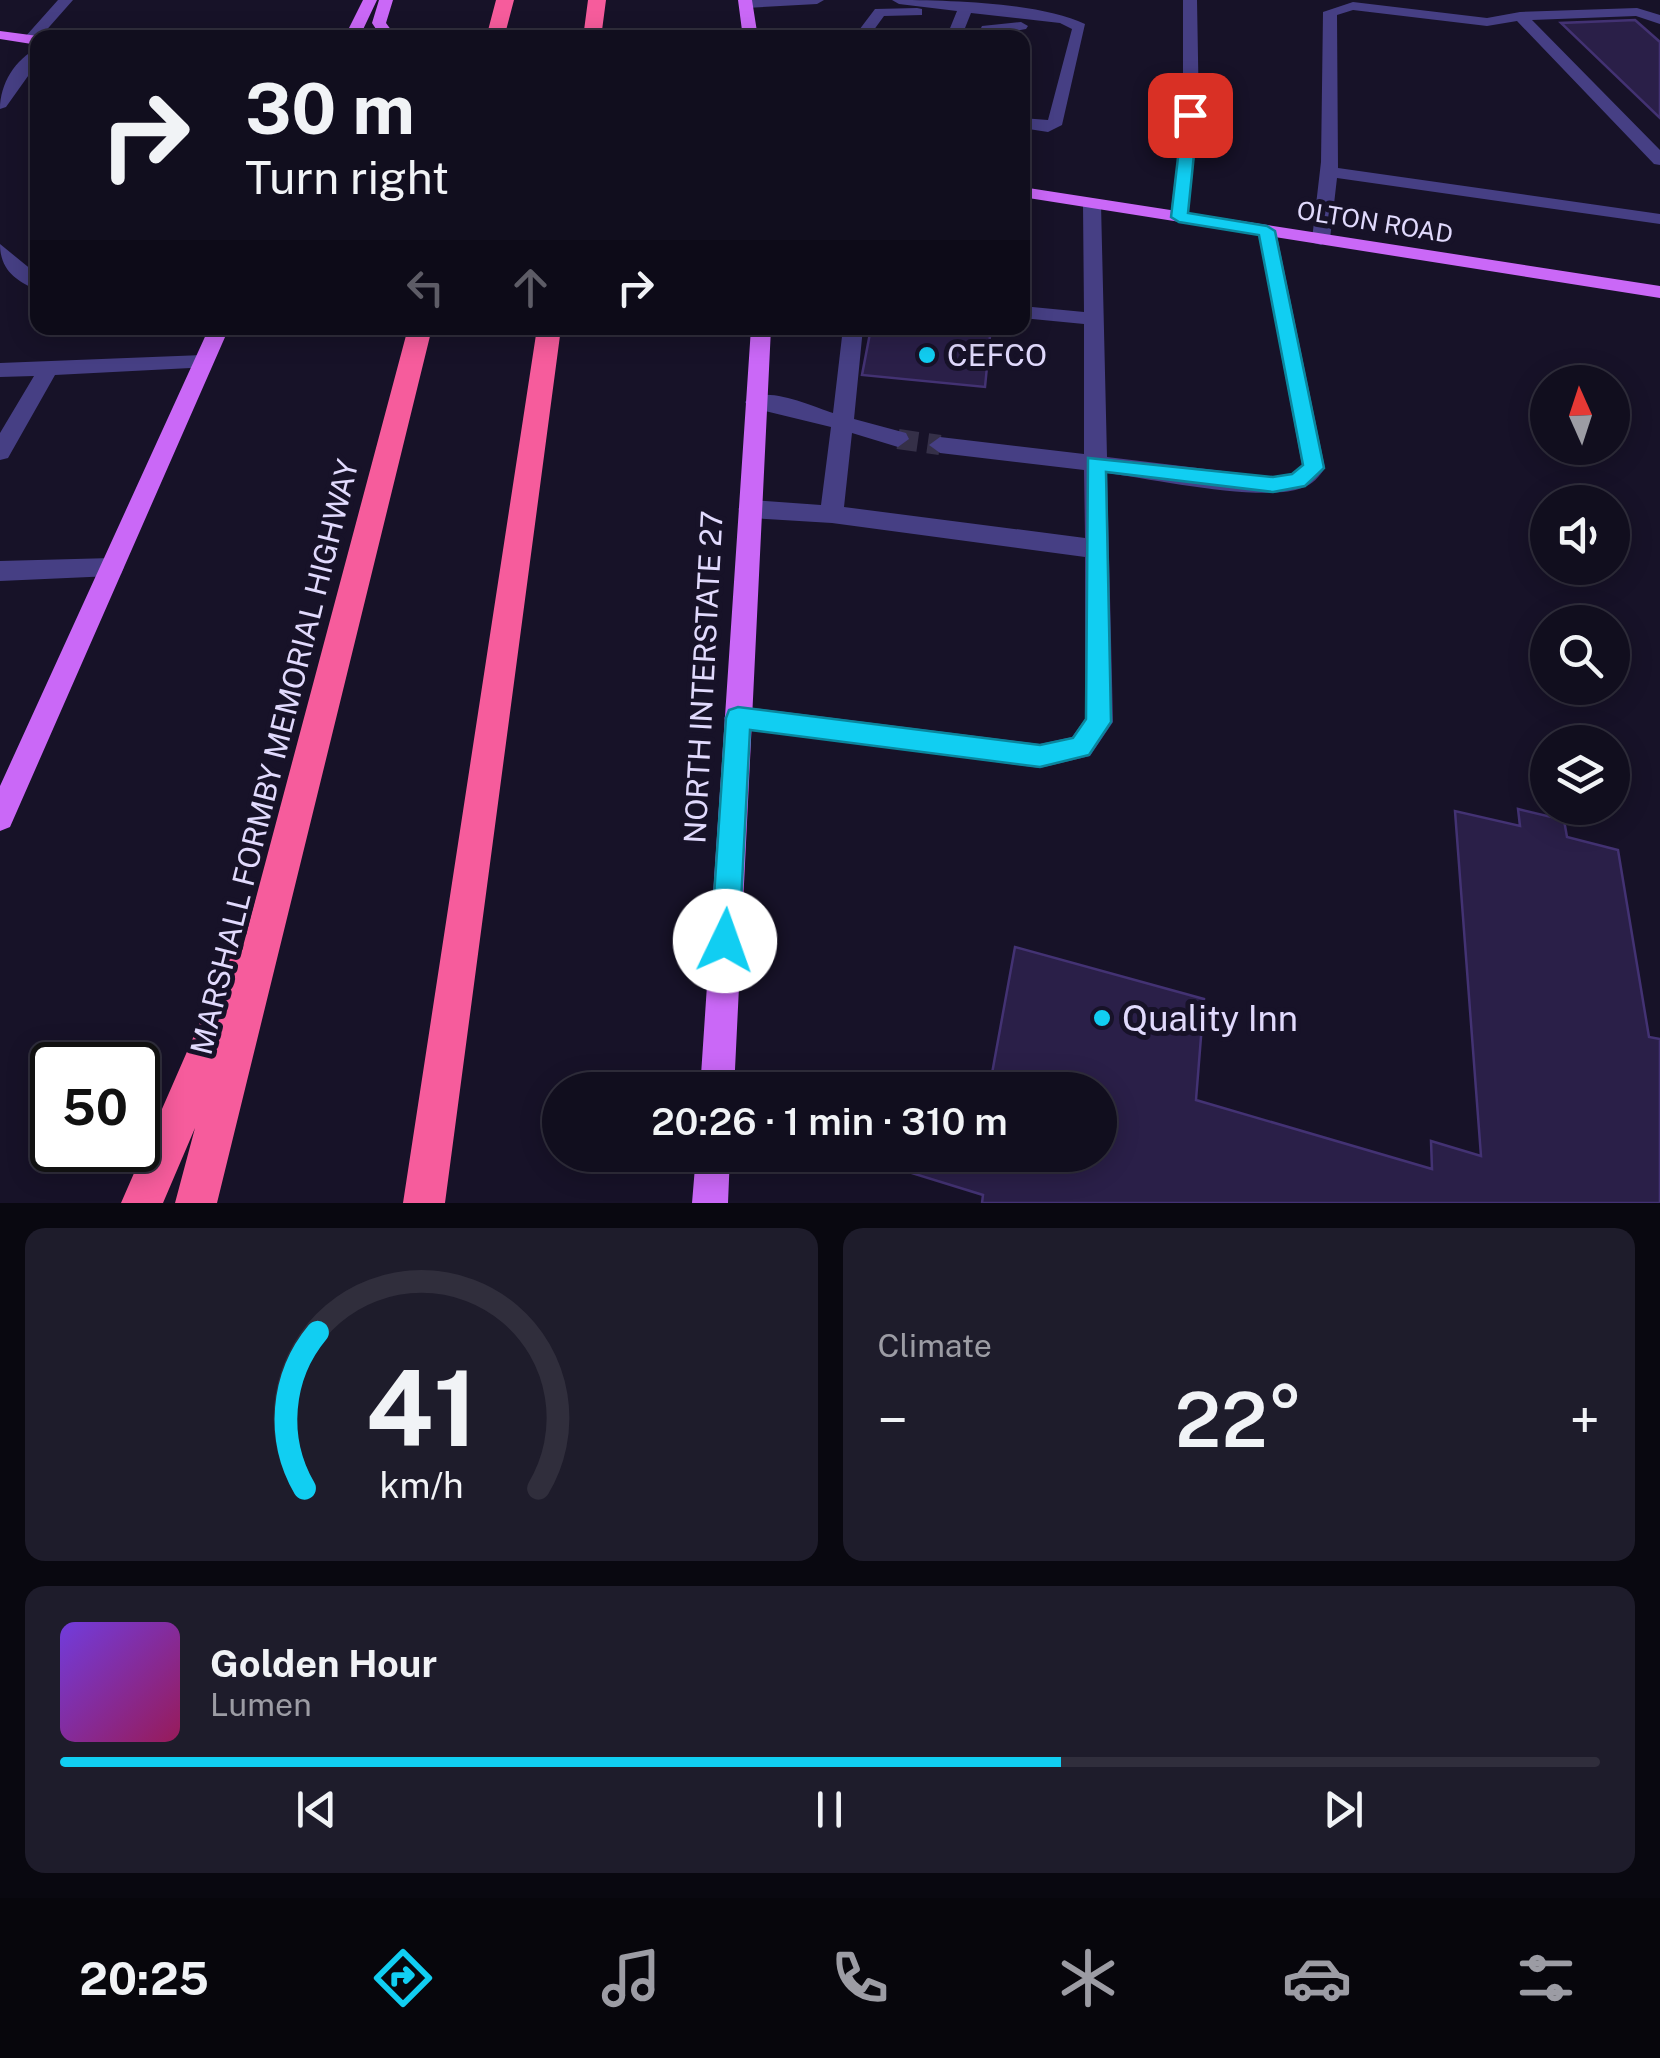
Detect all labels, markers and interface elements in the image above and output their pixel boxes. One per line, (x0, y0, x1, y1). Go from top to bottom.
text: 30 m (245, 67, 415, 150)
icon: right (80, 70, 210, 200)
pin (1148, 73, 1233, 158)
icon: arrive (1163, 88, 1218, 143)
text: Turn right (245, 151, 449, 204)
street label: OLTON ROAD (1295, 195, 1455, 249)
icon: left (398, 260, 453, 315)
icon: ahead (503, 260, 558, 315)
icon: right (608, 260, 663, 315)
place label: CEFCO (947, 337, 1047, 373)
marker: CEFCO (916, 344, 938, 366)
north arrow (1530, 365, 1630, 465)
map controls (1530, 365, 1630, 825)
street label: MARSHALL FORMBY MEMORIAL HIGHWAY (182, 456, 366, 1058)
button: sound (1530, 485, 1630, 585)
street label: NORTH INTERSTATE 27 (676, 510, 730, 844)
button: search (1530, 605, 1630, 705)
button: layers (1530, 725, 1630, 825)
position arrow (673, 889, 777, 993)
place label: Quality Inn (1122, 998, 1298, 1039)
marker: Quality Inn (1091, 1007, 1113, 1029)
speed limit sign: 50 (30, 1042, 160, 1172)
text: 20:26 · 1 min · 310 m (651, 1099, 1008, 1144)
text: Climate (878, 1327, 992, 1364)
text: 41 (365, 1347, 478, 1469)
text: 22° (1175, 1376, 1303, 1464)
text: − (878, 1388, 908, 1452)
text: + (1570, 1388, 1600, 1452)
text: km/h (379, 1464, 463, 1506)
text: Golden Hour (210, 1641, 437, 1686)
text: Lumen (210, 1686, 312, 1723)
icon: previous (289, 1782, 344, 1837)
icon: pause (802, 1782, 857, 1837)
icon: next (1316, 1782, 1371, 1837)
icon: directions (368, 1943, 438, 2013)
icon: music (596, 1943, 666, 2013)
icon: phone (825, 1943, 895, 2013)
icon: climate (1053, 1943, 1123, 2013)
icon: car (1282, 1943, 1352, 2013)
icon: filters (1511, 1943, 1581, 2013)
text: 20:25 (79, 1952, 209, 2005)

